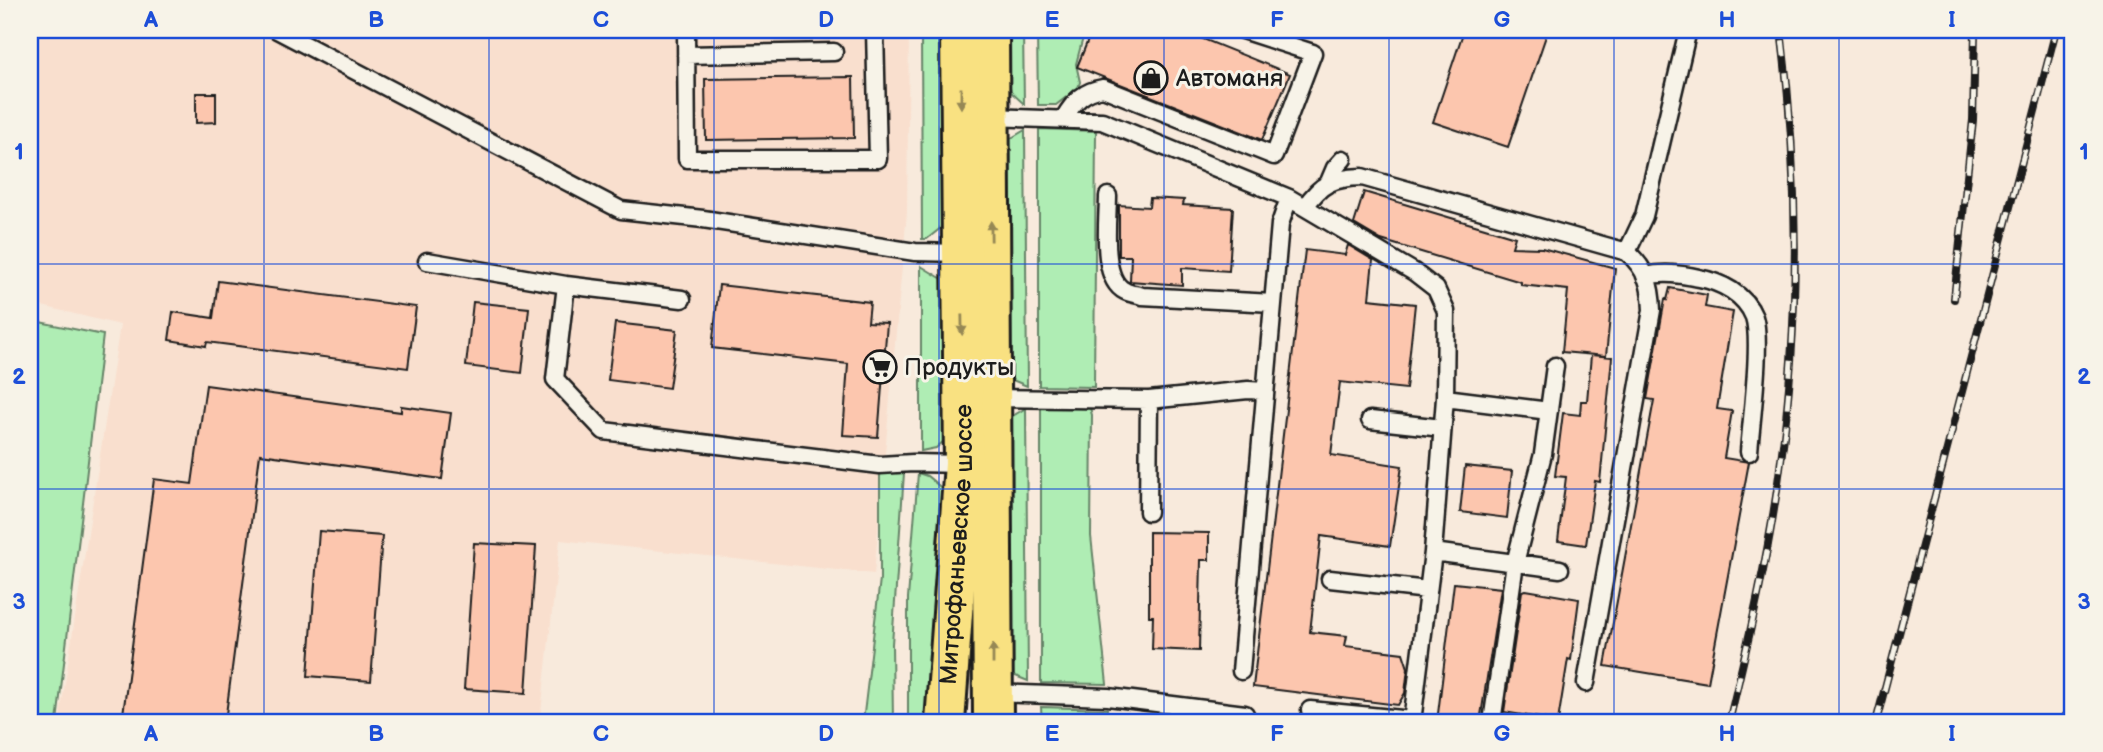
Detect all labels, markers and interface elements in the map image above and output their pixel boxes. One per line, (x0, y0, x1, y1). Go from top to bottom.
text: A (143, 6, 159, 34)
text: B (368, 6, 384, 34)
text: C (593, 6, 609, 34)
text: D (818, 6, 834, 34)
text: E (1045, 6, 1060, 34)
text: F (1270, 6, 1284, 34)
text: G (1494, 6, 1511, 34)
text: H (1718, 6, 1736, 34)
text: I (1948, 6, 1956, 34)
shop icon: Автоманя (1132, 59, 1170, 97)
place label: Автоманя (1175, 64, 1283, 93)
one-way arrow (955, 87, 966, 109)
text: 1 (14, 138, 24, 166)
text: 1 (2079, 138, 2089, 166)
one-way arrow (985, 219, 997, 241)
one-way arrow (956, 315, 968, 337)
supermarket icon: Продукты (861, 348, 899, 386)
place label: Продукты (904, 353, 1014, 382)
text: 2 (12, 363, 26, 391)
text: 2 (2077, 363, 2091, 391)
street label: Митрофаньевское шоссе (934, 404, 979, 686)
text: 3 (12, 588, 26, 616)
text: 3 (2077, 588, 2091, 616)
one-way arrow (987, 643, 999, 665)
text: A (143, 720, 159, 748)
text: B (368, 720, 384, 748)
text: C (593, 720, 609, 748)
text: D (818, 720, 834, 748)
text: E (1045, 720, 1060, 748)
text: F (1270, 720, 1284, 748)
text: G (1494, 720, 1511, 748)
text: H (1718, 720, 1736, 748)
text: I (1948, 720, 1956, 748)

